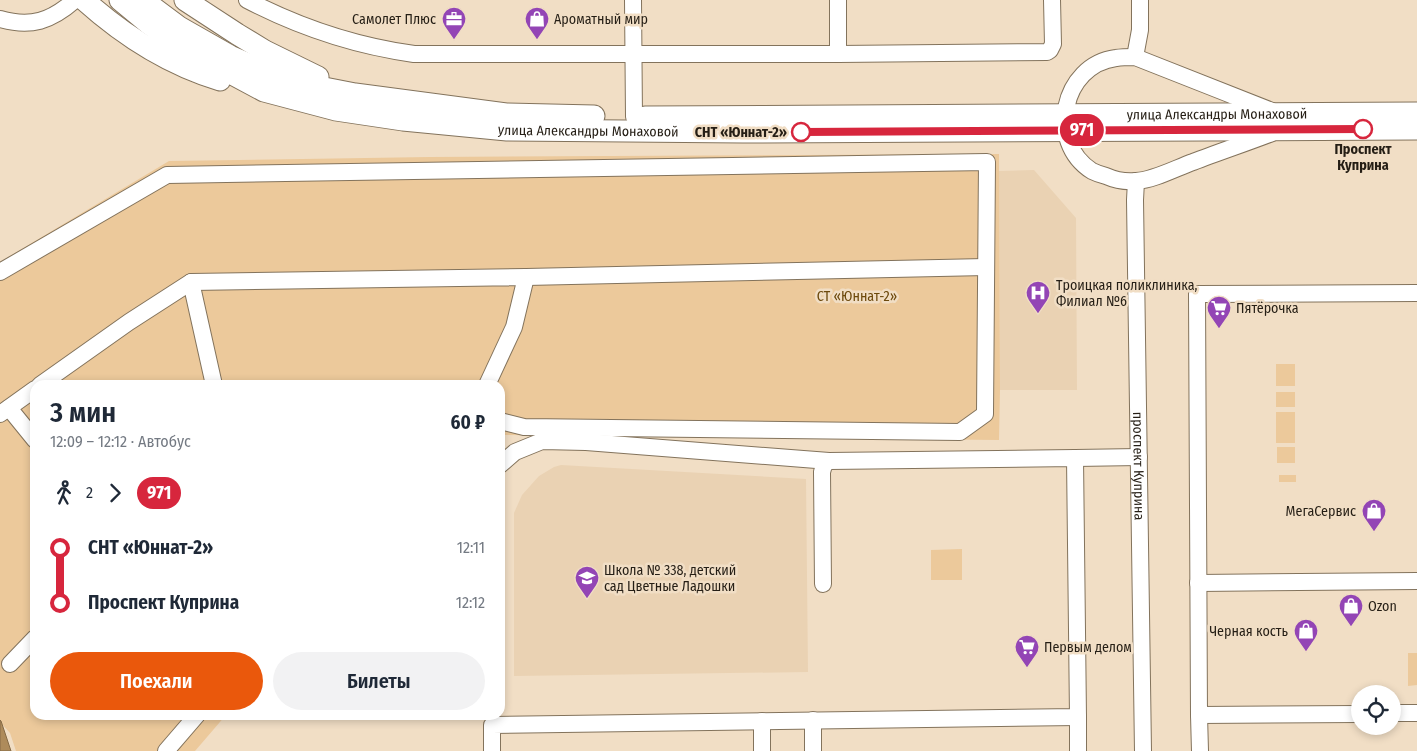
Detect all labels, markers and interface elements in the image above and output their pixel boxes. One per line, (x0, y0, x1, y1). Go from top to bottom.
office icon: Самолет Плюс (441, 6, 467, 40)
shop icon: Ароматный мир (524, 6, 550, 40)
place label: Самолет Плюс (352, 11, 436, 28)
place label: Ароматный мир (554, 11, 648, 28)
street label: улица Александры Монаховой (1127, 105, 1307, 123)
line badge: 971 (1053, 114, 1111, 146)
text: 971 (1070, 119, 1094, 141)
marker: Проспект Куприна (1353, 119, 1373, 139)
street label: улица Александры Монаховой (497, 121, 679, 140)
marker: СНТ «Юннат-2» (791, 122, 811, 142)
place label: СНТ «Юннат-2» (695, 124, 787, 141)
place label: Проспект Куприна (1334, 141, 1393, 174)
place label: Троицкая поликлиника, Филиал №6 (1056, 277, 1198, 310)
hospital icon: Троицкая поликлиника, Филиал №6 (1025, 280, 1051, 314)
park label: СТ «Юннат-2» (817, 288, 897, 305)
supermarket icon: Пятёрочка (1206, 295, 1232, 329)
place label: Пятёрочка (1236, 300, 1299, 317)
text: 3 мин (50, 396, 116, 429)
text: 60 ₽ (450, 411, 485, 434)
street label: проспект Куприна (1130, 412, 1148, 520)
text: 12:09 – 12:12 · Автобус (50, 432, 191, 451)
icon: walk (50, 479, 78, 507)
icon: forward (101, 479, 129, 507)
text: 971 (147, 482, 171, 504)
text: 2 (86, 483, 93, 502)
shop icon: МегаСервис (1361, 498, 1387, 532)
place label: МегаСервис (1286, 503, 1356, 520)
text: СНТ «Юннат-2» (88, 536, 213, 559)
text: 12:11 (457, 538, 485, 557)
place label: Школа № 338, детский сад Цветные Ладошки (604, 562, 736, 595)
school or university icon: Школа № 338, детский сад Цветные Ладошки (574, 565, 600, 599)
text: Проспект Куприна (88, 591, 239, 614)
text: 12:12 (456, 593, 485, 612)
shop icon: Ozon (1338, 593, 1364, 627)
place label: Ozon (1368, 598, 1397, 615)
shop icon: Черная кость (1293, 618, 1319, 652)
place label: Черная кость (1209, 623, 1289, 640)
supermarket icon: Первым делом (1014, 634, 1040, 668)
place label: Первым делом (1044, 639, 1132, 656)
button: Поехали (50, 652, 263, 710)
button: Билеты (273, 652, 485, 710)
map controls (1351, 685, 1401, 735)
button: locate (1351, 685, 1401, 735)

